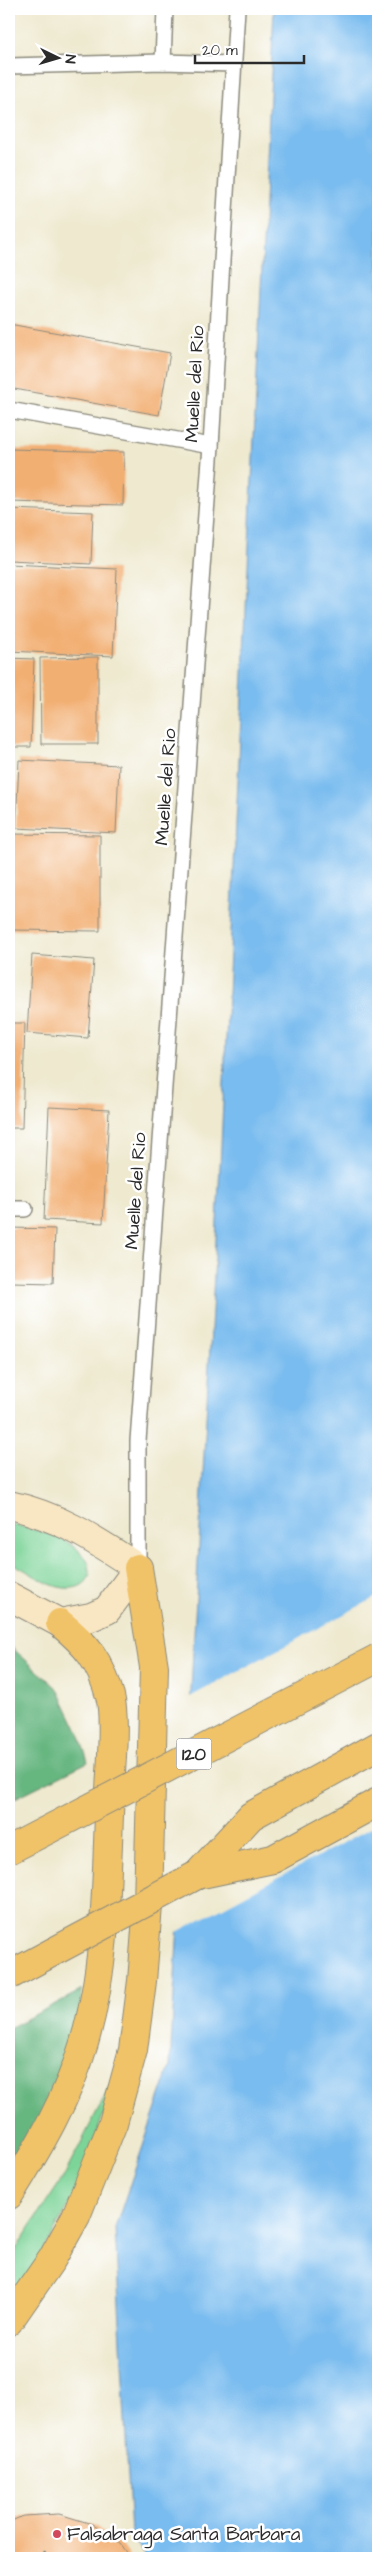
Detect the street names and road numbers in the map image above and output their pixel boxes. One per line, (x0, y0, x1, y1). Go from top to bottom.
street label: Muelle del Rio (178, 324, 212, 443)
street label: Muelle del Rio (148, 727, 184, 846)
street label: Muelle del Rio (118, 1131, 154, 1250)
road number: 120 (176, 1738, 212, 1770)

